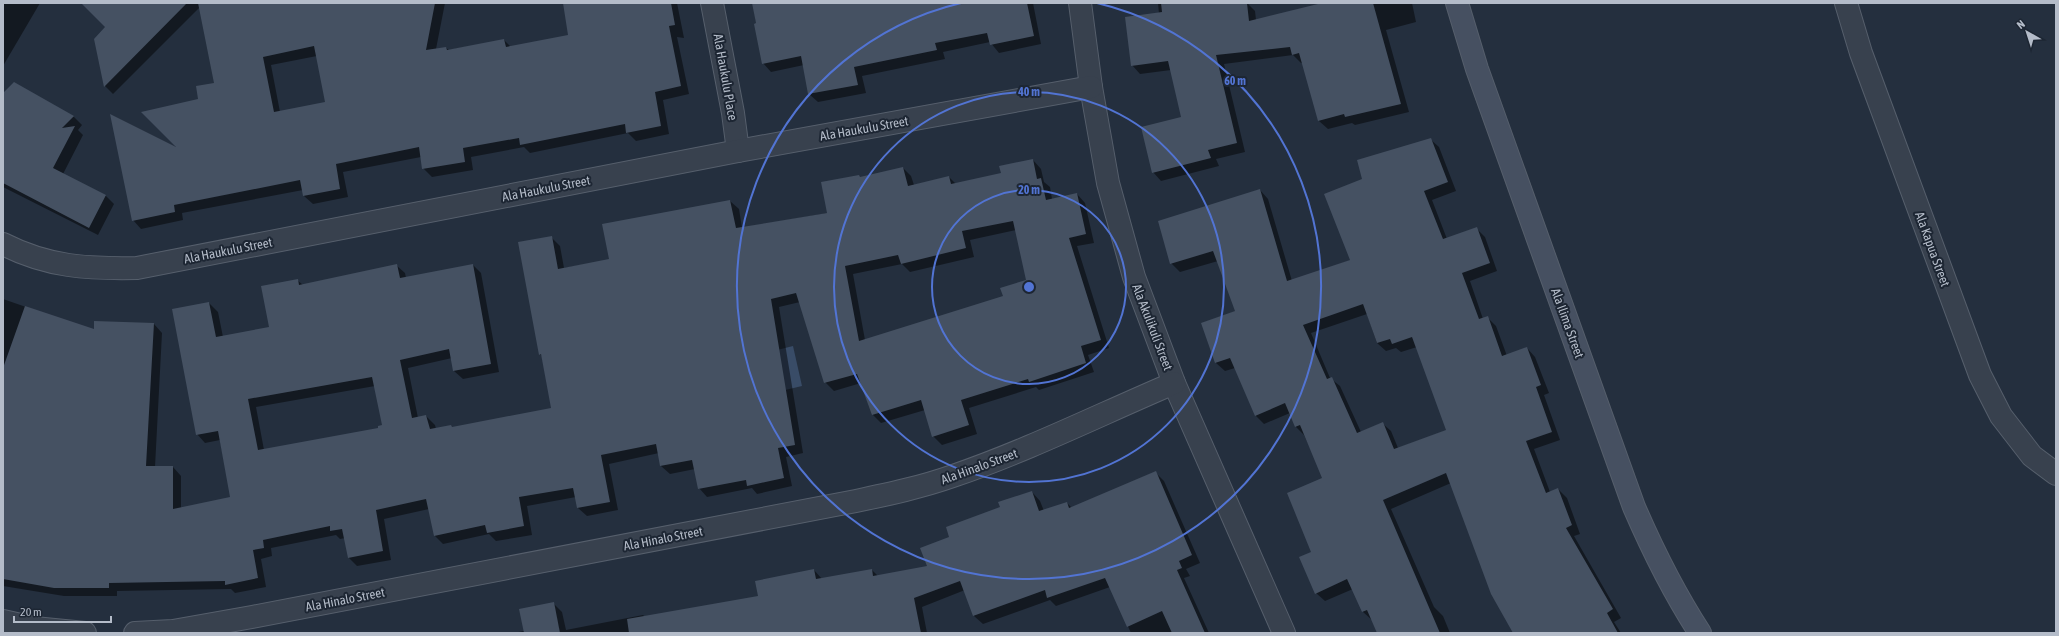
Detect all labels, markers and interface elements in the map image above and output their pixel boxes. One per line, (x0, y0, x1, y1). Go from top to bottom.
north arrow (2007, 12, 2047, 52)
text: N (2014, 18, 2027, 31)
street label: Ala Haukulu Place (711, 33, 741, 122)
text: 60 m (1224, 74, 1246, 88)
text: 40 m (1017, 85, 1040, 99)
street label: Ala Haukulu Street (819, 113, 910, 144)
street label: Ala Haukulu Street (501, 173, 592, 204)
text: 20 m (1018, 183, 1040, 197)
street label: Ala Kapua Street (1912, 210, 1953, 289)
street label: Ala Haukulu Street (183, 235, 274, 266)
centre of rings (1022, 280, 1036, 294)
street label: Ala Akulikuli Street (1129, 282, 1176, 373)
street label: Ala Ilima Street (1548, 286, 1587, 360)
street label: Ala Hinalo Street (939, 446, 1020, 487)
street label: Ala Hinalo Street (622, 523, 704, 554)
street label: Ala Hinalo Street (304, 584, 386, 615)
scale bar (14, 598, 111, 624)
text: 20 m (20, 605, 42, 619)

